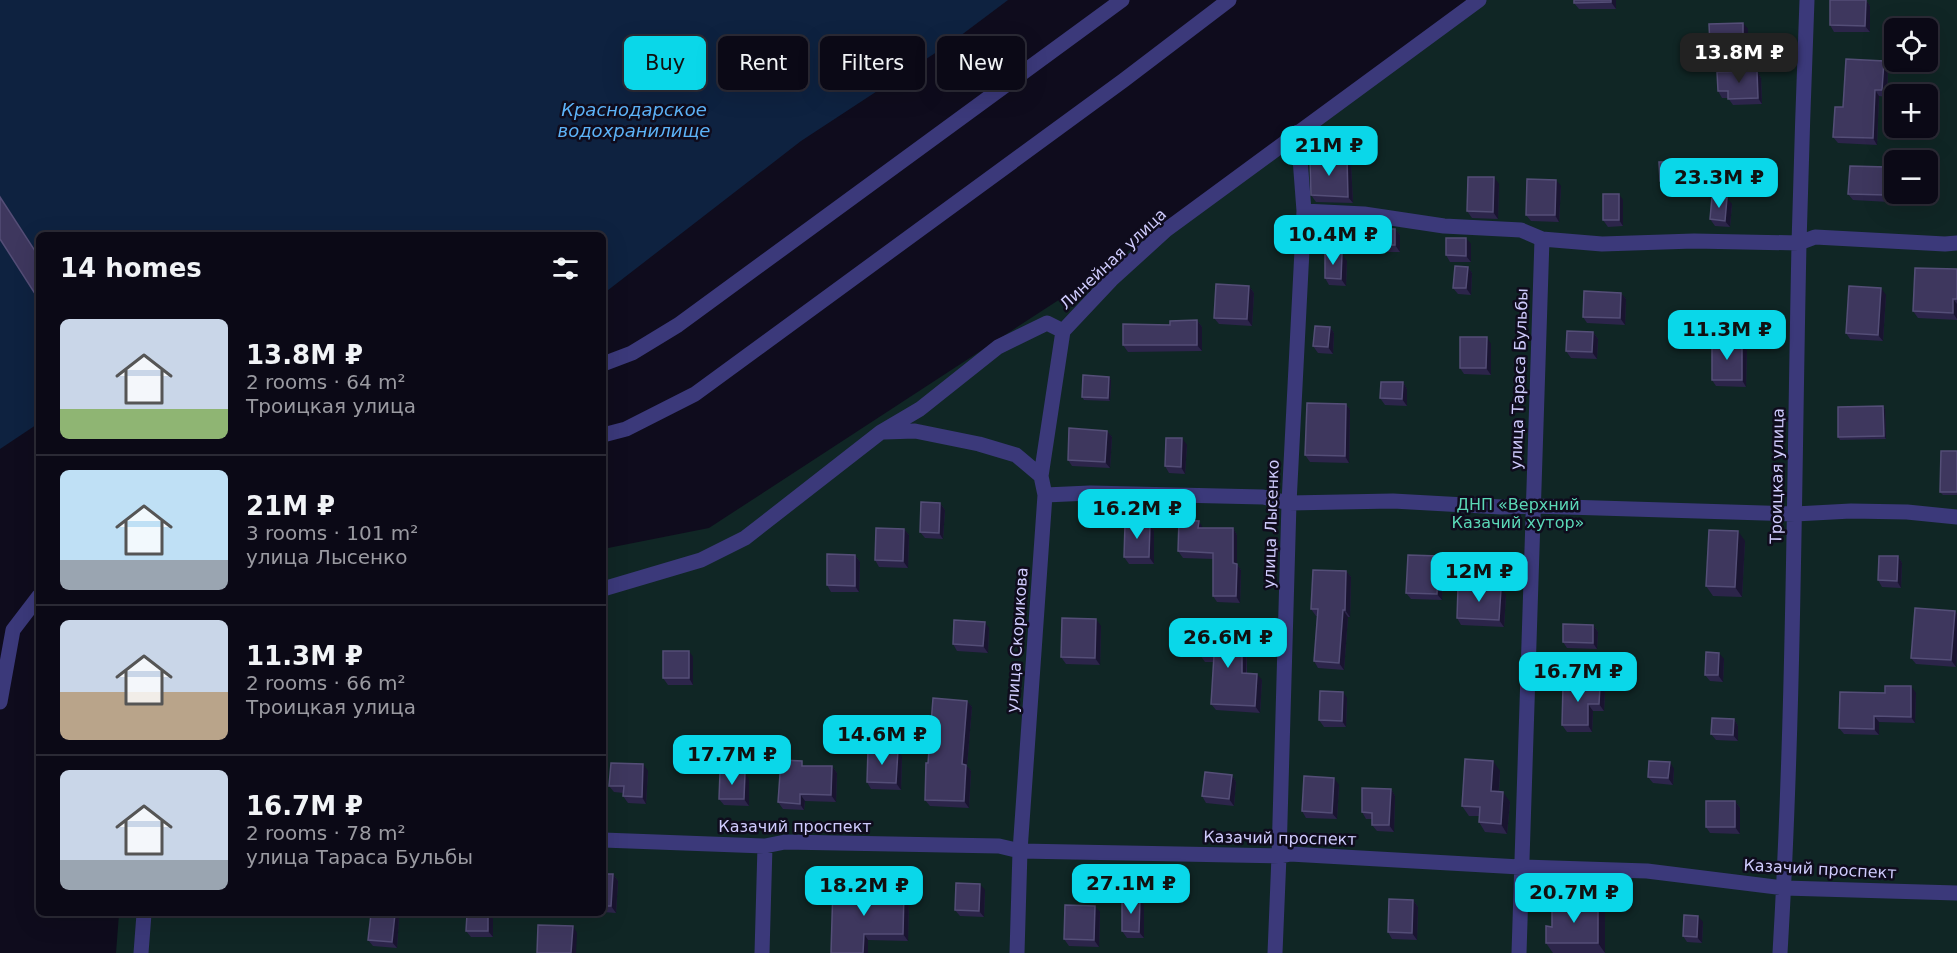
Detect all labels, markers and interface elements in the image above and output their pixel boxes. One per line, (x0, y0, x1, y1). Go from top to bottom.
map controls (1884, 18, 1938, 204)
button: locate (1884, 18, 1938, 72)
pin: 13.8M ₽ (1684, 33, 1794, 84)
chip: Buy (624, 36, 706, 90)
chip: Rent (718, 36, 808, 90)
chip: Filters (820, 36, 925, 90)
chip: New (937, 36, 1025, 90)
text: 13.8M ₽ (1694, 40, 1784, 64)
button: + (1884, 84, 1938, 138)
water label: Краснодарское водохранилище (558, 99, 710, 141)
pin: 21M ₽ (1287, 126, 1371, 177)
text: 21M ₽ (1295, 133, 1363, 157)
button: − (1884, 150, 1938, 204)
pin: 23.3M ₽ (1664, 158, 1774, 209)
text: 23.3M ₽ (1674, 165, 1764, 189)
street label: Линейная улица (1056, 205, 1170, 313)
pin: 10.4M ₽ (1278, 215, 1388, 266)
text: 10.4M ₽ (1288, 222, 1378, 246)
icon: filters (549, 252, 582, 285)
text: 14 homes (60, 253, 202, 283)
street label: улица Тараса Бульбы (1506, 288, 1532, 470)
pin: 11.3M ₽ (1672, 310, 1782, 361)
text: 11.3M ₽ (1682, 317, 1772, 341)
text: 13.8M ₽ (246, 340, 363, 370)
icon: home (108, 343, 180, 415)
text: 2 rooms · 64 m² (246, 370, 406, 394)
text: Троицкая улица (246, 394, 416, 418)
street label: Троицкая улица (1766, 408, 1788, 545)
street label: улица Лысенко (1259, 459, 1283, 589)
pin: 16.2M ₽ (1082, 489, 1192, 540)
text: 21M ₽ (246, 491, 335, 521)
icon: home (108, 494, 180, 566)
park label: ДНП «Верхний Казачий хутор» (1452, 495, 1584, 532)
text: 16.2M ₽ (1092, 496, 1182, 520)
text: 3 rooms · 101 m² (246, 521, 418, 545)
text: улица Лысенко (246, 545, 407, 569)
pin: 12M ₽ (1437, 552, 1521, 603)
text: 12M ₽ (1445, 559, 1513, 583)
street label: улица Скорикова (1002, 567, 1032, 713)
pin: 26.6M ₽ (1173, 618, 1283, 669)
text: 26.6M ₽ (1183, 625, 1273, 649)
text: 11.3M ₽ (246, 641, 363, 671)
icon: home (108, 644, 180, 716)
pin: 16.7M ₽ (1523, 652, 1633, 703)
text: 16.7M ₽ (1533, 659, 1623, 683)
text: 2 rooms · 66 m² (246, 671, 406, 695)
text: Троицкая улица (246, 695, 416, 719)
pin: 14.6M ₽ (827, 715, 937, 766)
text: 14.6M ₽ (837, 722, 927, 746)
pin: 17.7M ₽ (677, 735, 787, 786)
text: 17.7M ₽ (687, 742, 777, 766)
text: 16.7M ₽ (246, 791, 363, 821)
icon: home (108, 794, 180, 866)
street label: Казачий проспект (718, 817, 872, 836)
text: 2 rooms · 78 m² (246, 821, 406, 845)
street label: Казачий проспект (1203, 827, 1357, 849)
text: улица Тараса Бульбы (246, 845, 473, 869)
street label: Казачий проспект (1743, 856, 1897, 882)
pin: 27.1M ₽ (1076, 864, 1186, 915)
pin: 18.2M ₽ (809, 866, 919, 917)
text: 27.1M ₽ (1086, 871, 1176, 895)
text: 18.2M ₽ (819, 873, 909, 897)
pin: 20.7M ₽ (1519, 873, 1629, 924)
text: 20.7M ₽ (1529, 880, 1619, 904)

